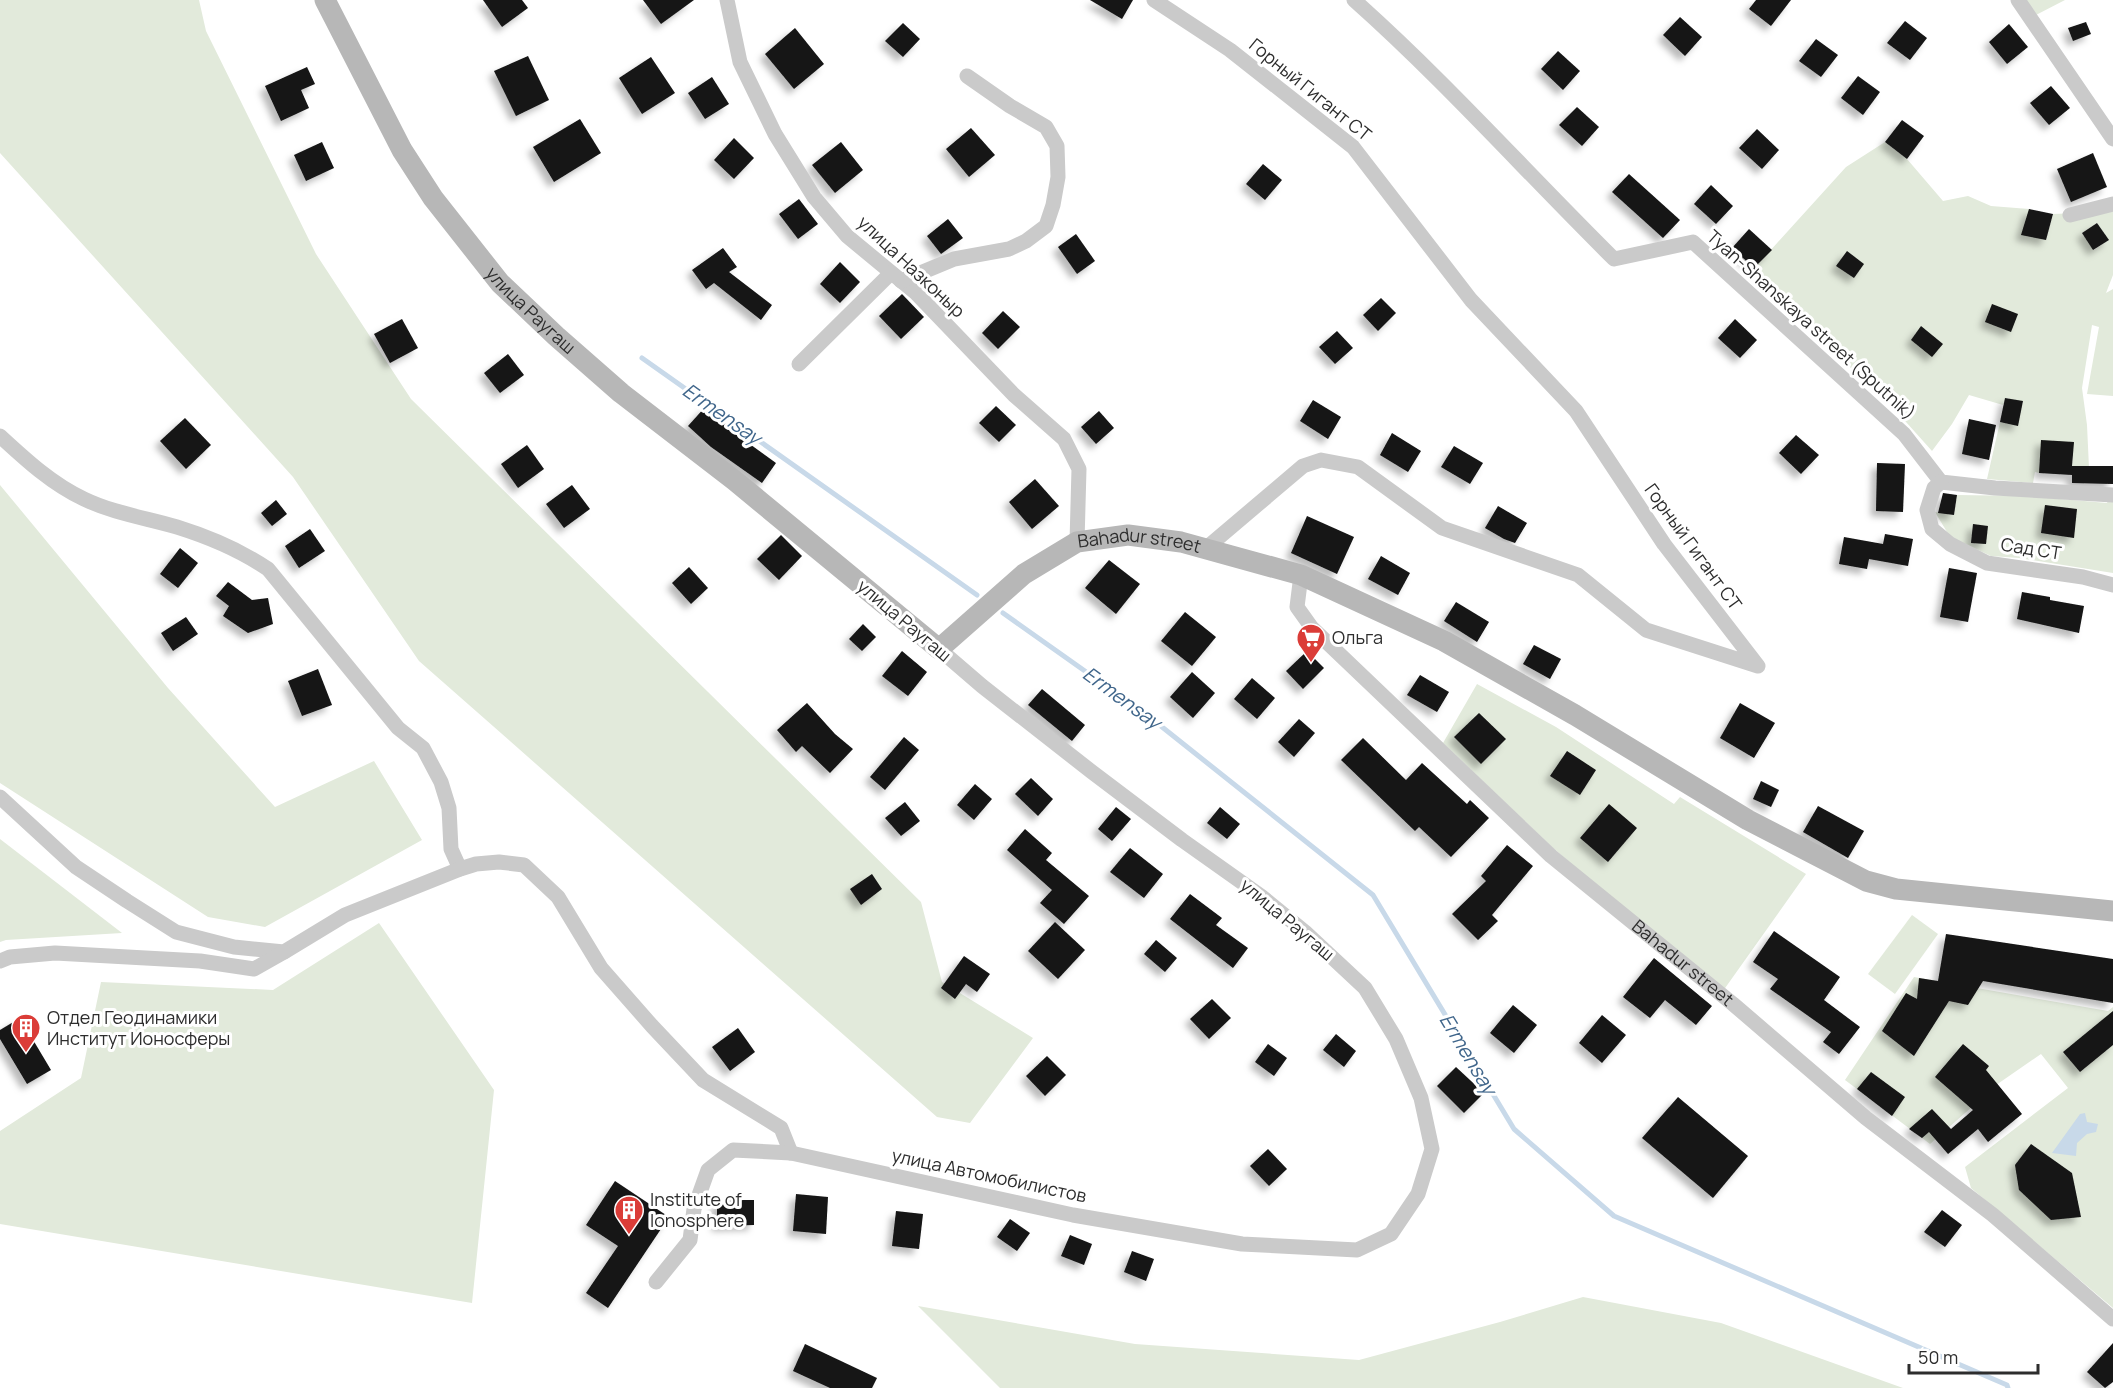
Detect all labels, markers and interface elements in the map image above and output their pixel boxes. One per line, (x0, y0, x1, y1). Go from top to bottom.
street label: Горный Гигант СТ (1245, 32, 1377, 146)
street label: улица Назконыр (853, 210, 971, 322)
street label: Tyan-Shanskaya street (Sputnik) (1702, 224, 1921, 424)
street label: улица Раугаш (481, 262, 581, 359)
water label: Ermensay (678, 377, 769, 452)
street label: Горный Гигант СТ (1640, 478, 1748, 615)
street label: Bahadur street (1076, 522, 1204, 558)
street label: Сад СТ (1999, 531, 2063, 565)
street label: улица Раугаш (853, 574, 957, 667)
supermarket icon: Ольга (1295, 622, 1327, 664)
place label: Ольга (1332, 625, 1383, 649)
water label: Ermensay (1078, 660, 1169, 737)
street label: улица Раугаш (1236, 873, 1340, 966)
street label: Bahadur street (1627, 914, 1739, 1011)
place label: Отдел Геодинамики Институт Ионосферы (47, 1005, 230, 1050)
water label: Ermensay (1434, 1008, 1505, 1102)
building icon: Отдел Геодинамики Институт Ионосферы (10, 1012, 42, 1054)
street label: улица Автомобилистов (890, 1143, 1089, 1207)
place label: Institute of Ionosphere (650, 1187, 744, 1232)
building icon: Institute of Ionosphere (613, 1194, 645, 1236)
scale bar (1909, 1337, 2038, 1375)
text: 50 m (1918, 1345, 1958, 1369)

